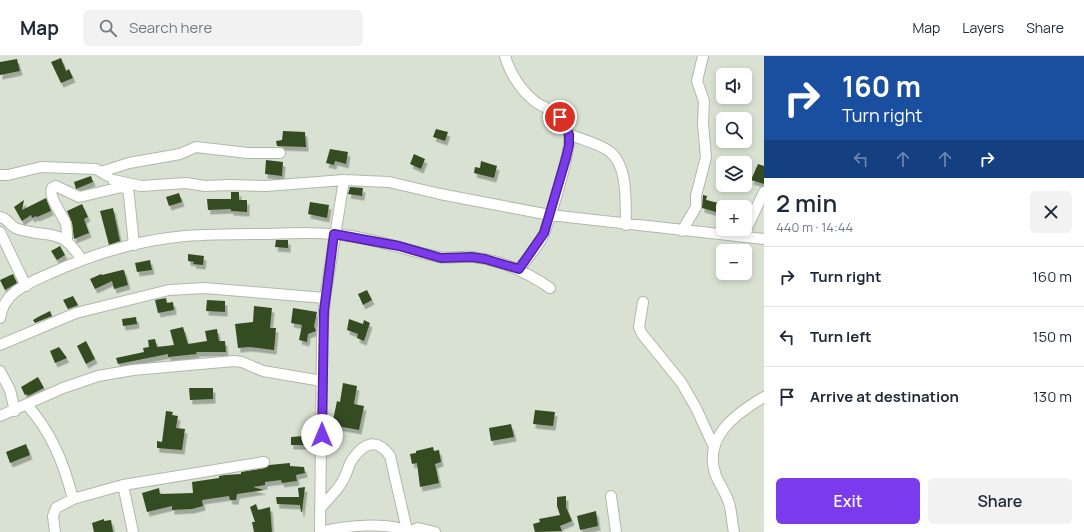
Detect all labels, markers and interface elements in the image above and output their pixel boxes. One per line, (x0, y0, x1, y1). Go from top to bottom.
search box (83, 10, 363, 46)
text: Map (20, 15, 59, 41)
icon: search (97, 17, 119, 39)
text: Search here (129, 17, 212, 38)
text: Map (912, 18, 940, 37)
text: Layers (962, 18, 1004, 37)
text: Share (1026, 18, 1064, 37)
text: 160 m (842, 67, 921, 105)
map controls (716, 68, 752, 280)
button: sound (716, 68, 752, 104)
icon: right (776, 72, 828, 124)
pin (543, 100, 577, 134)
text: Turn right (842, 103, 923, 127)
icon: arrive (549, 106, 571, 128)
button: search (716, 112, 752, 148)
icon: left (850, 148, 872, 170)
icon: ahead (892, 148, 914, 170)
icon: ahead (934, 148, 956, 170)
icon: right (976, 148, 998, 170)
button: layers (716, 156, 752, 192)
text: 2 min (776, 186, 837, 219)
button: close (1030, 191, 1072, 233)
button: + (716, 200, 752, 236)
text: 440 m · 14:44 (776, 218, 853, 236)
button: − (716, 244, 752, 280)
icon: right (776, 266, 798, 288)
text: Turn right (810, 266, 881, 287)
text: 160 m (1032, 266, 1072, 287)
icon: left (776, 326, 798, 348)
text: Turn left (810, 326, 872, 347)
text: 150 m (1033, 326, 1072, 347)
icon: arrive (776, 386, 798, 408)
text: Arrive at destination (810, 386, 959, 407)
text: 130 m (1033, 386, 1072, 407)
position arrow (301, 414, 343, 456)
button: Exit (776, 478, 920, 524)
button: Share (928, 478, 1072, 524)

